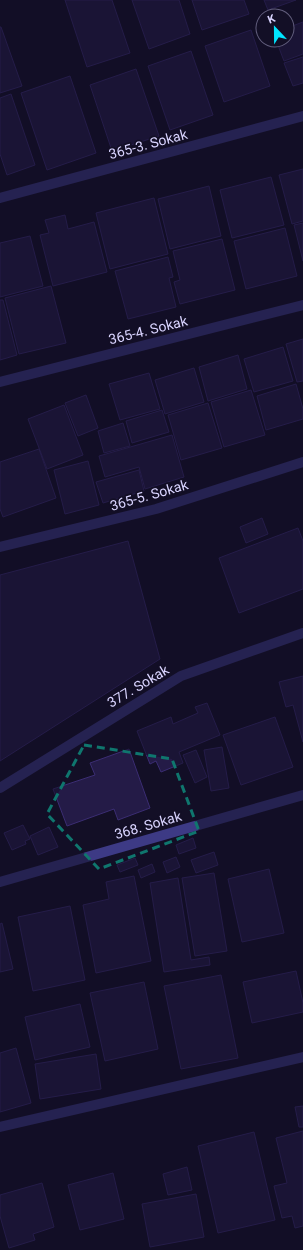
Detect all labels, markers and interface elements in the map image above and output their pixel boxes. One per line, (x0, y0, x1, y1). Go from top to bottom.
north arrow (255, 8, 295, 48)
text: K (266, 11, 278, 27)
street label: 365-3. Sokak (107, 126, 190, 162)
street label: 365-4. Sokak (107, 312, 190, 348)
street label: 365-5. Sokak (108, 476, 191, 514)
street label: 377. Sokak (104, 661, 172, 711)
street label: 368. Sokak (113, 808, 184, 842)

